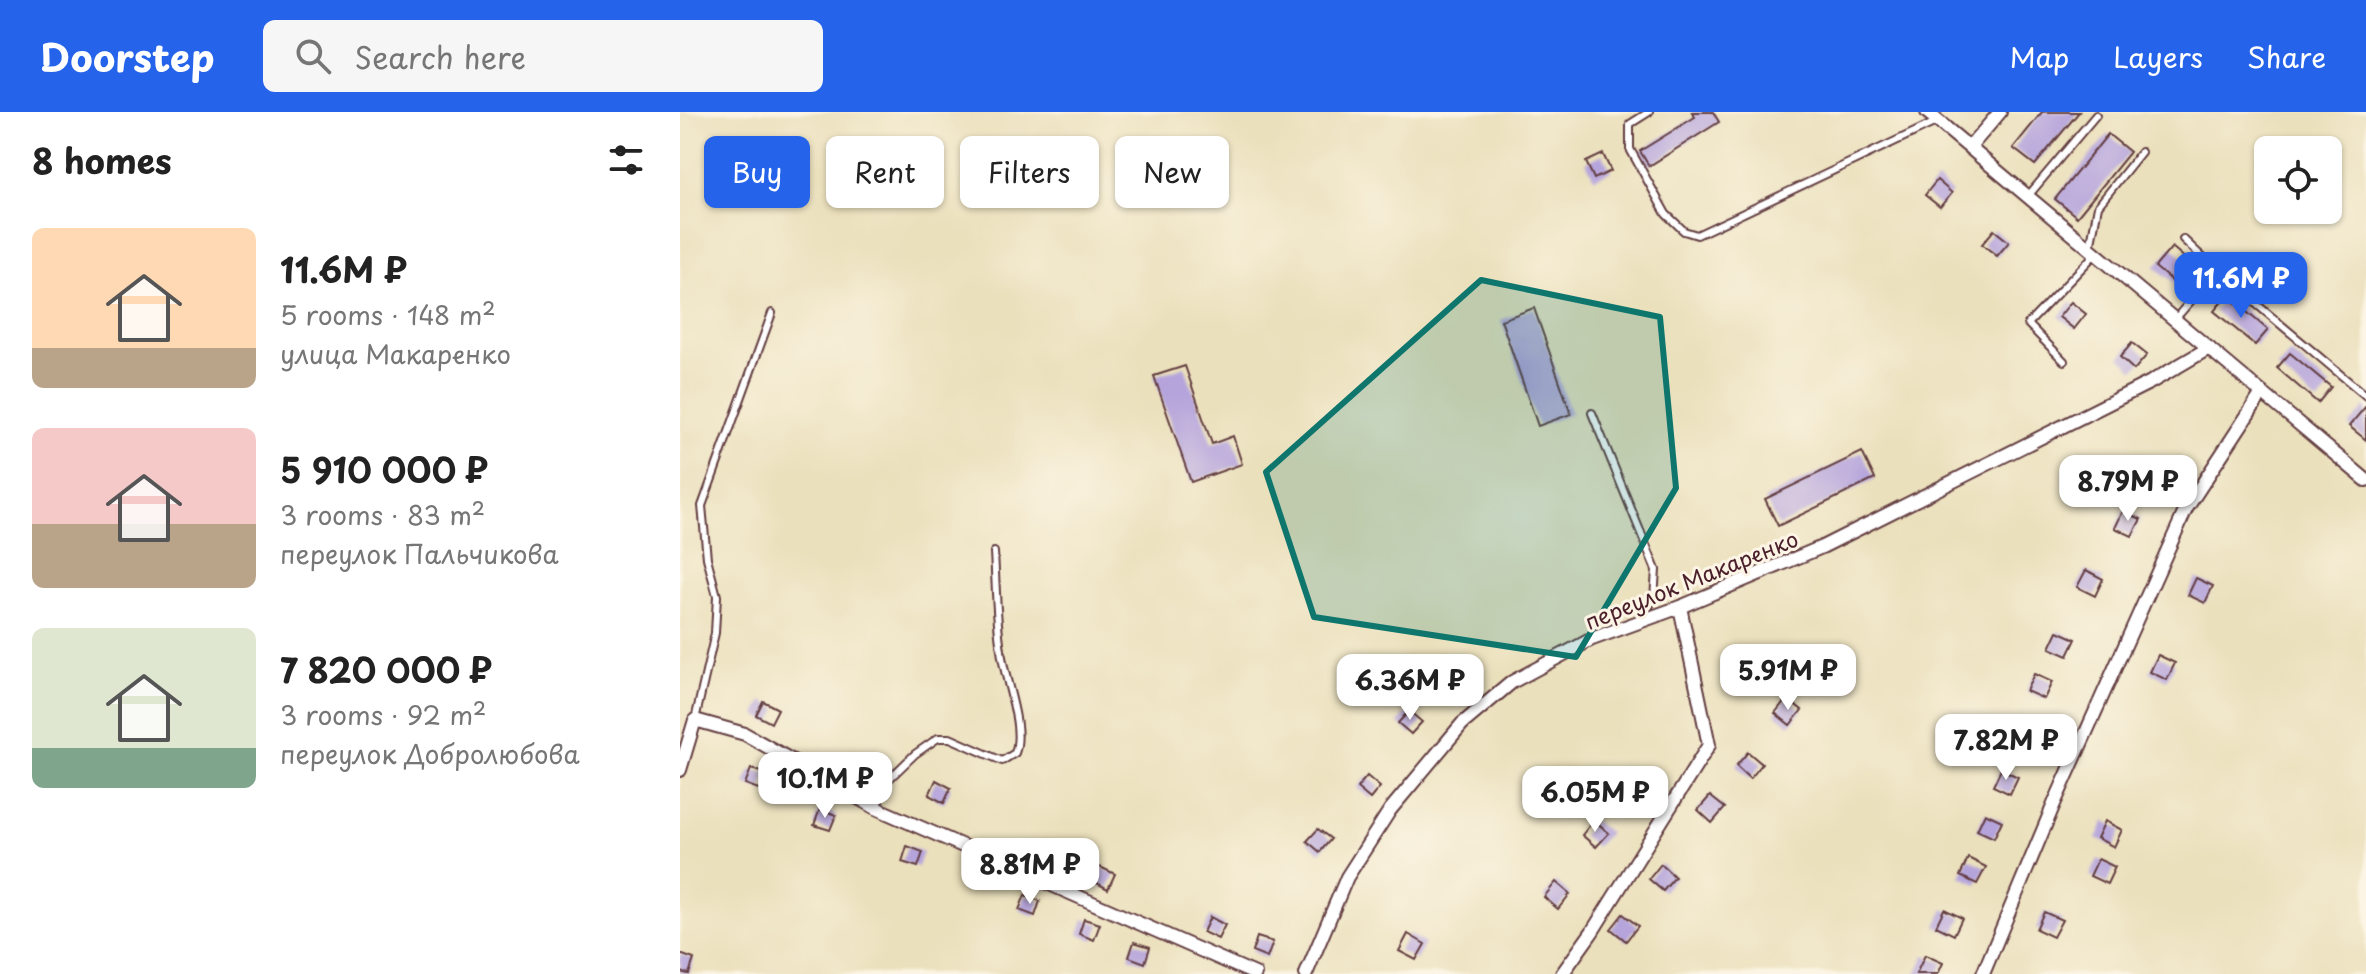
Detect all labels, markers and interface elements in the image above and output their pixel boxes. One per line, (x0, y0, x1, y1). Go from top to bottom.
search box (263, 20, 823, 92)
text: Doorstep (40, 28, 215, 85)
icon: search (291, 34, 335, 78)
text: Search here (355, 34, 526, 79)
text: Map (2009, 35, 2069, 78)
text: Layers (2113, 35, 2203, 78)
text: Share (2247, 35, 2326, 78)
text: 8 homes (32, 134, 172, 186)
chip: Buy (704, 136, 810, 208)
chip: Rent (826, 136, 944, 208)
chip: Filters (960, 136, 1099, 208)
chip: New (1115, 136, 1229, 208)
map controls (2254, 136, 2342, 224)
button: locate (2254, 136, 2342, 224)
icon: filters (604, 138, 648, 182)
text: 11.6M ₽ (280, 243, 407, 295)
pin: 11.6M ₽ (2167, 252, 2315, 320)
text: 11.6M ₽ (2192, 258, 2290, 297)
icon: home (96, 260, 192, 356)
text: 5 rooms · 148 m² (280, 295, 496, 334)
text: улица Макаренко (280, 334, 511, 373)
text: 5 910 000 ₽ (280, 443, 488, 495)
pin: 8.79M ₽ (2054, 455, 2202, 523)
icon: home (96, 460, 192, 556)
text: 8.79M ₽ (2077, 461, 2179, 500)
text: 3 rooms · 83 m² (280, 495, 485, 534)
street label: переулок Макаренко (1579, 521, 1803, 637)
text: переулок Пальчикова (280, 534, 559, 573)
text: 7 820 000 ₽ (280, 643, 492, 695)
pin: 5.91M ₽ (1714, 644, 1862, 712)
text: 5.91M ₽ (1738, 650, 1838, 689)
pin: 6.36M ₽ (1336, 654, 1484, 722)
icon: home (96, 660, 192, 756)
text: 6.36M ₽ (1355, 660, 1465, 699)
text: 3 rooms · 92 m² (280, 695, 486, 734)
pin: 7.82M ₽ (1932, 714, 2080, 782)
text: 7.82M ₽ (1953, 720, 2059, 759)
text: переулок Добролюбова (280, 734, 580, 773)
pin: 10.1M ₽ (751, 752, 899, 820)
text: 10.1M ₽ (776, 758, 874, 797)
pin: 6.05M ₽ (1521, 766, 1669, 834)
text: 6.05M ₽ (1540, 772, 1650, 811)
pin: 8.81M ₽ (956, 838, 1104, 906)
text: 8.81M ₽ (979, 844, 1081, 883)

